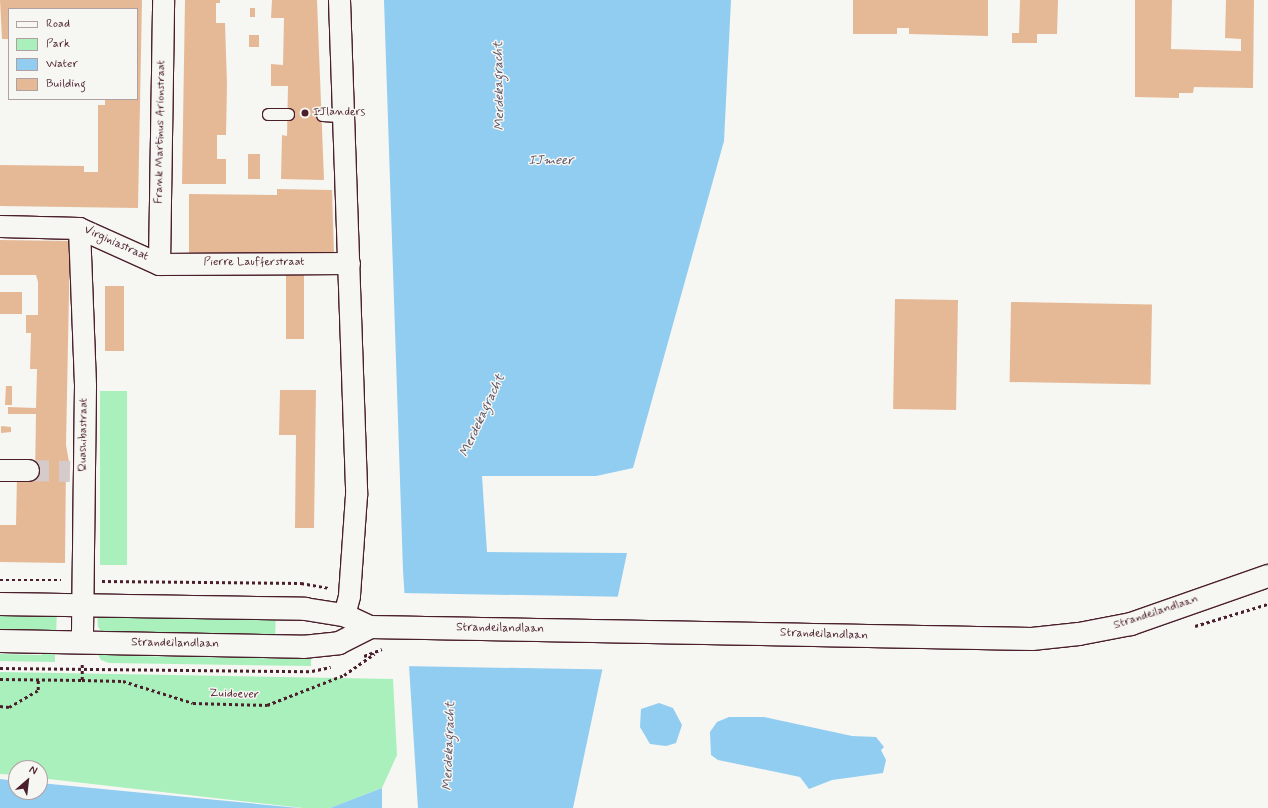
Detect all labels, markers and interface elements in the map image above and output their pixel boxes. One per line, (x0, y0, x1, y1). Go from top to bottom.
legend (8, 8, 138, 100)
text: Road (46, 16, 70, 32)
text: Park (46, 36, 70, 52)
water label: Merdekagracht (491, 41, 509, 131)
text: Water (46, 56, 78, 72)
street label: Frank Martinus Arionstraat (153, 61, 169, 203)
text: Building (46, 76, 86, 92)
place label: IJlanders (313, 106, 365, 120)
marker: IJlanders (300, 108, 310, 118)
water label: IJmeer (529, 153, 573, 169)
street label: Virginiastraat (82, 223, 150, 265)
street label: Pierre Laufferstraat (203, 256, 305, 270)
water label: Merdekagracht (457, 372, 509, 460)
street label: Quashibastraat (76, 398, 92, 472)
street label: Strandeilandlaan (1112, 593, 1200, 633)
street label: Strandeilandlaan (456, 621, 544, 637)
street label: Strandeilandlaan (780, 626, 868, 644)
street label: Strandeilandlaan (131, 636, 219, 652)
street label: Zuidoever (209, 687, 259, 703)
water label: Merdekagracht (441, 701, 459, 791)
north arrow (8, 760, 48, 800)
text: N (27, 762, 40, 778)

